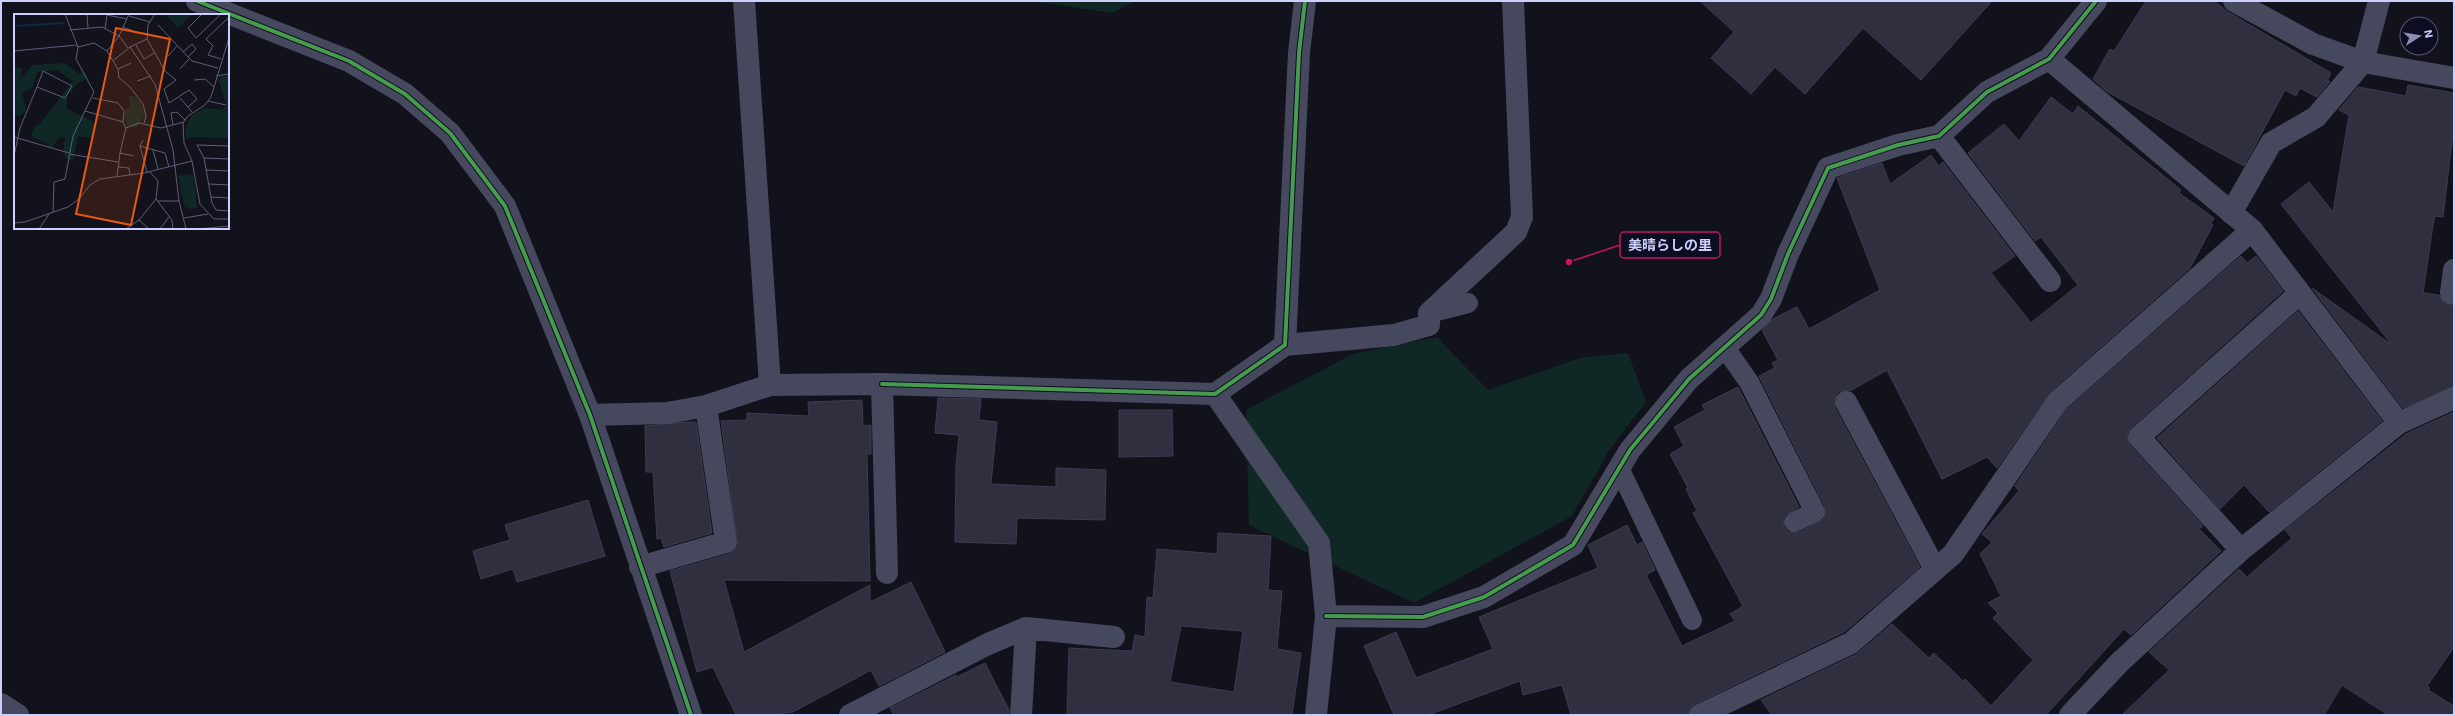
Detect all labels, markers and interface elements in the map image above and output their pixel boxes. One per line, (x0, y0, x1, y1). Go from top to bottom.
inset map (14, 14, 229, 229)
north arrow (2399, 16, 2439, 56)
text: N (2422, 29, 2436, 39)
callout: 美晴らしの里 (1620, 232, 1720, 258)
text: 美晴らしの里 (1628, 236, 1712, 253)

